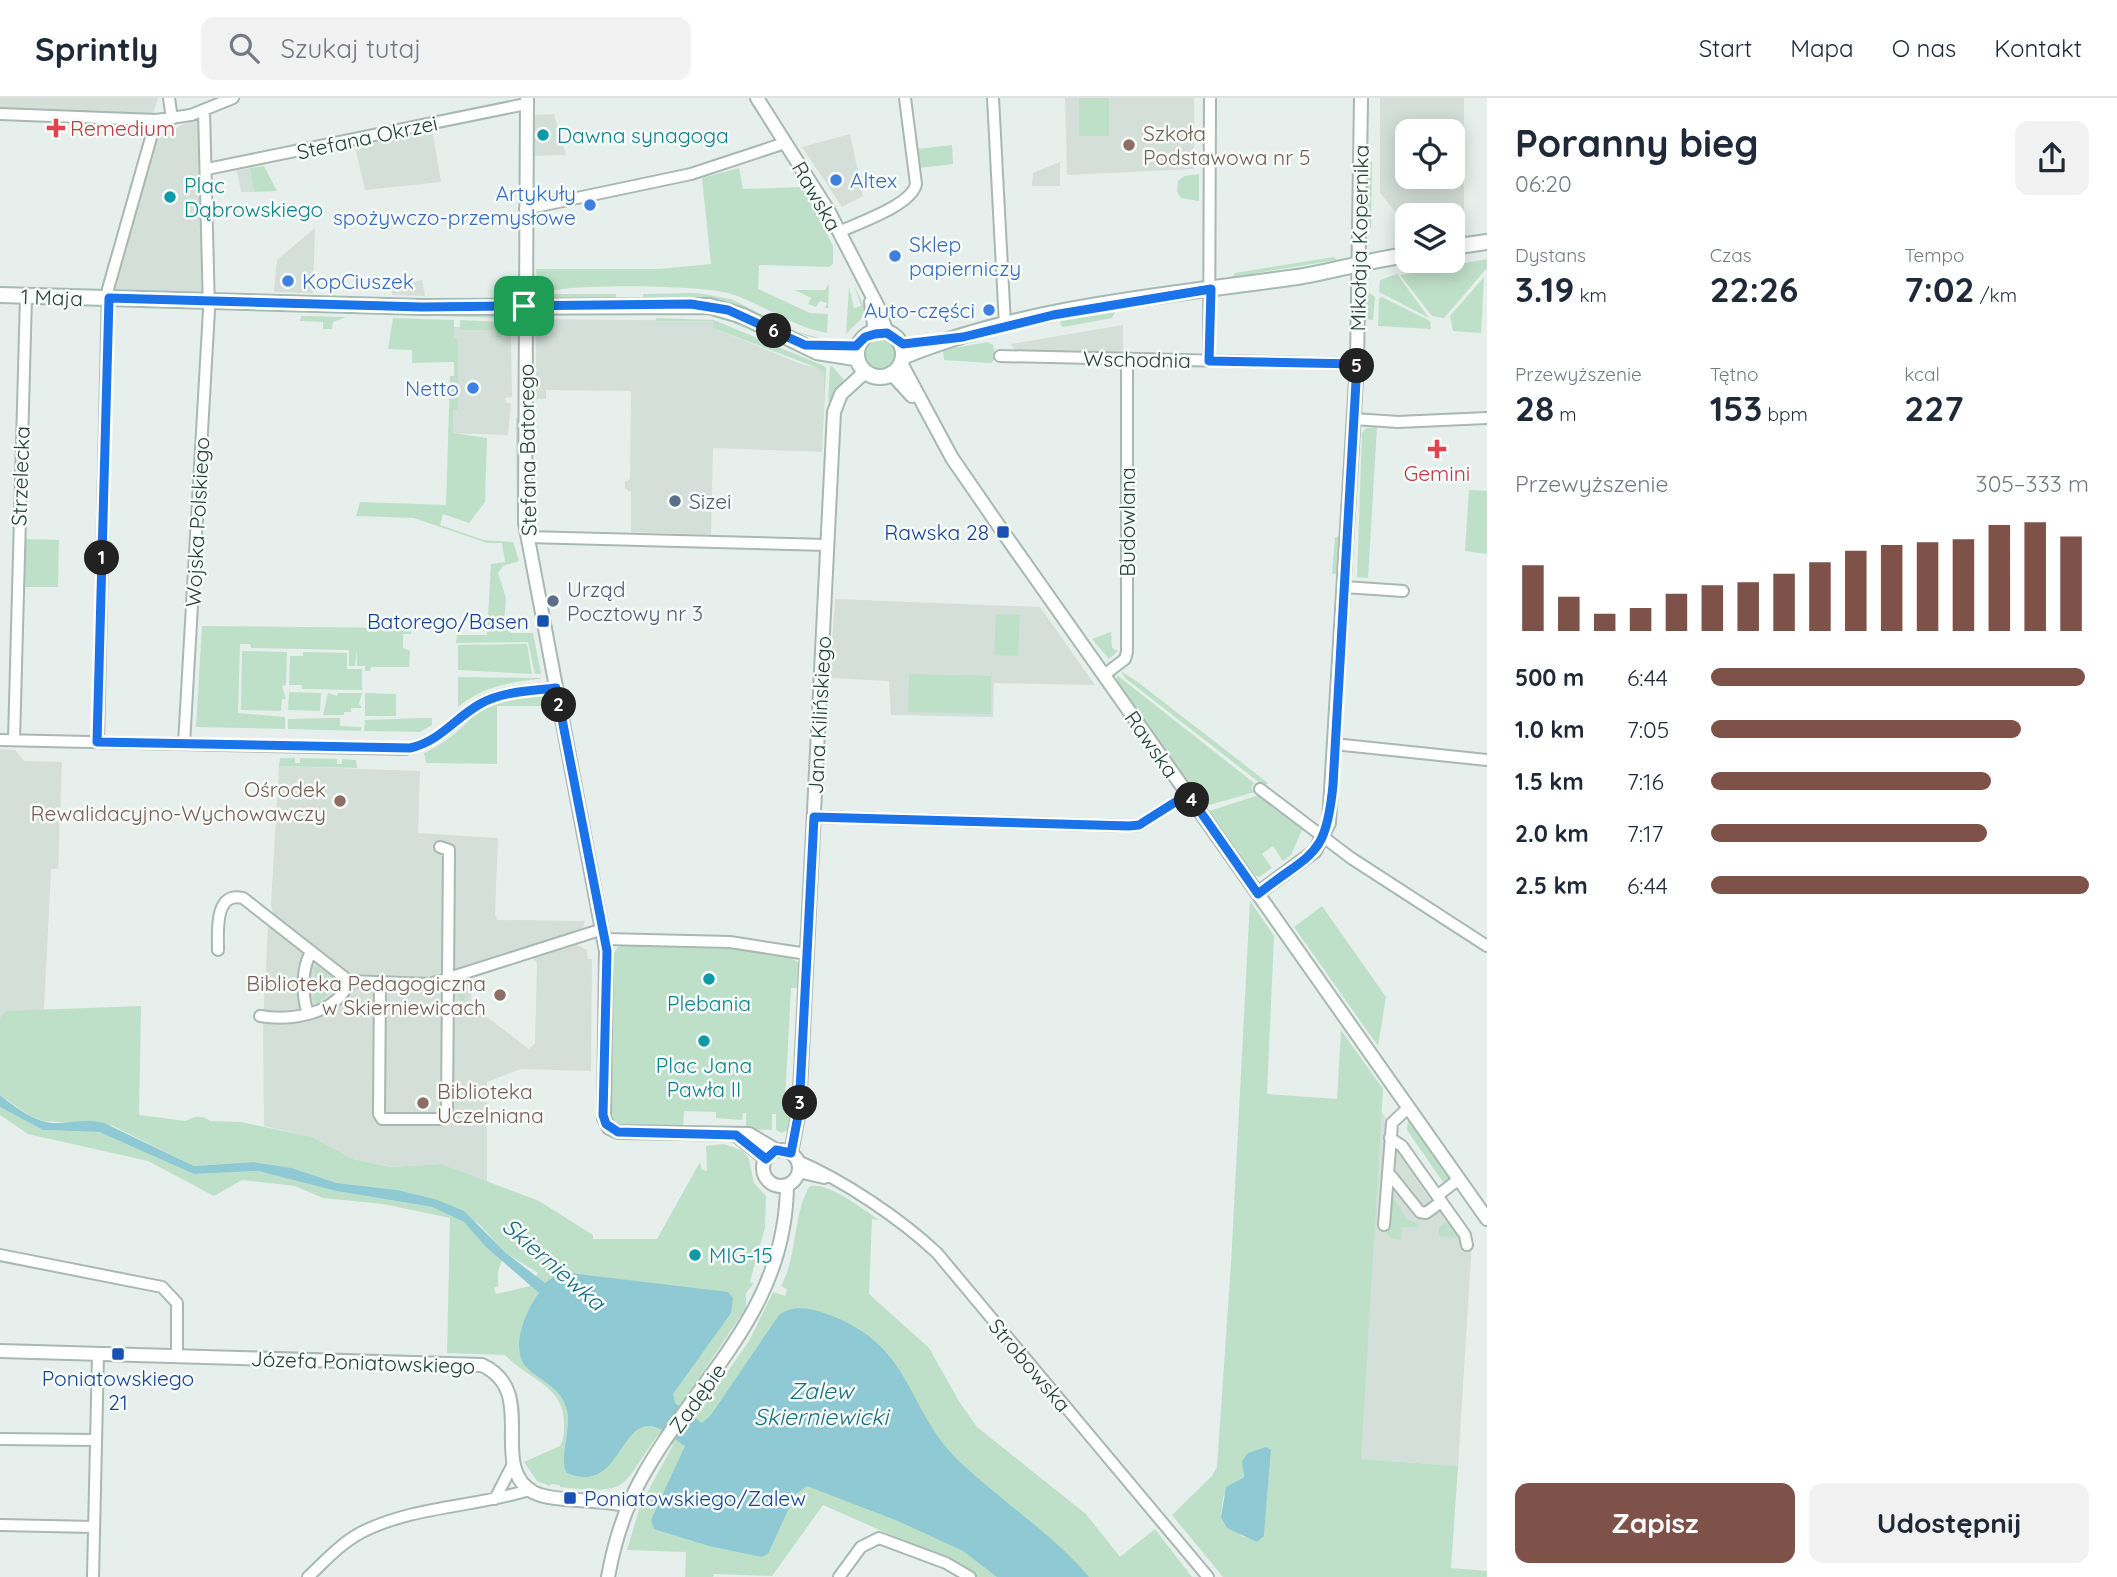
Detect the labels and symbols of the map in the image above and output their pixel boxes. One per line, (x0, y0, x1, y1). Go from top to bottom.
street label: Stefana Okrzei (294, 109, 440, 165)
place label: Remedium (70, 115, 175, 141)
marker: Remedium (48, 120, 64, 136)
place label: Szkoła Podstawowa nr 5 (1143, 120, 1311, 170)
place label: Dawna synagoga (557, 122, 729, 148)
marker: Dawna synagoga (535, 127, 551, 143)
marker: Szkoła Podstawowa nr 5 (1121, 137, 1137, 153)
street label: Mikołaja Kopernika (1344, 144, 1374, 332)
street label: Rawska (787, 157, 847, 235)
place label: Altex (850, 167, 897, 193)
place label: Plac Dąbrowskiego (184, 172, 323, 222)
marker: Altex (828, 172, 844, 188)
place label: Artykuły spożywczo-przemysłowe (333, 180, 576, 230)
marker: Plac Dąbrowskiego (162, 189, 178, 205)
marker: Artykuły spożywczo-przemysłowe (582, 197, 598, 213)
place label: Sklep papierniczy (909, 231, 1021, 281)
marker: Sklep papierniczy (887, 248, 903, 264)
place label: KopCiuszek (302, 268, 414, 294)
marker: KopCiuszek (280, 273, 296, 289)
pin (494, 276, 554, 336)
street label: 1 Maja (21, 283, 83, 311)
place label: Auto-części (864, 297, 975, 323)
marker: Auto-części (981, 302, 997, 318)
pin: 6 (756, 314, 792, 348)
street label: Wschodnia (1083, 345, 1191, 373)
pin: 5 (1340, 348, 1374, 384)
street label: Stefana Batorego (512, 364, 542, 536)
place label: Netto (405, 375, 459, 401)
marker: Netto (465, 380, 481, 396)
street label: Strzelecka (5, 426, 35, 526)
street label: Wojska Polskiego (180, 436, 214, 608)
marker: Gemini (1429, 441, 1445, 457)
place label: Gemini (1404, 460, 1470, 486)
street label: Budowlana (1114, 467, 1140, 577)
place label: Sizei (689, 488, 732, 514)
marker: Sizei (667, 493, 683, 509)
place label: Rawska 28 (884, 519, 989, 545)
marker: Rawska 28 (995, 524, 1011, 540)
pin: 1 (84, 540, 119, 575)
place label: Urząd Pocztowy nr 3 (567, 576, 703, 626)
marker: Urząd Pocztowy nr 3 (545, 593, 561, 609)
place label: Batorego/Basen (367, 608, 529, 634)
marker: Batorego/Basen (535, 613, 551, 629)
street label: Jana Kilińskiego (802, 635, 836, 795)
pin: 2 (542, 688, 576, 722)
street label: Rawska (1120, 705, 1184, 783)
place label: Ośrodek Rewalidacyjno-Wychowawczy (31, 776, 326, 826)
pin: 4 (1174, 782, 1210, 818)
marker: Ośrodek Rewalidacyjno-Wychowawczy (332, 793, 348, 809)
place label: Biblioteka Pedagogiczna w Skierniewicach (246, 970, 486, 1020)
marker: Plebania (701, 971, 717, 987)
marker: Biblioteka Pedagogiczna w Skierniewicach (492, 987, 508, 1003)
place label: Plebania (667, 990, 751, 1016)
marker: Plac Jana Pawła II (696, 1033, 712, 1049)
place label: Plac Jana Pawła II (656, 1052, 752, 1102)
place label: Biblioteka Uczelniana (437, 1078, 544, 1128)
pin: 3 (782, 1086, 818, 1121)
marker: Biblioteka Uczelniana (415, 1095, 431, 1111)
water label: Skierniewka (497, 1212, 612, 1317)
place label: MIG-15 (709, 1242, 773, 1268)
marker: MIG-15 (687, 1247, 703, 1263)
street label: Strobowska (983, 1313, 1077, 1417)
street label: Józefa Poniatowskiego (250, 1345, 476, 1379)
marker: Poniatowskiego 21 (110, 1346, 126, 1362)
street label: Zadębie (663, 1358, 731, 1438)
place label: Poniatowskiego 21 (42, 1365, 194, 1415)
water label: Zalew Skierniewicki (754, 1376, 891, 1431)
place label: Poniatowskiego/Zalew (584, 1485, 806, 1511)
marker: Poniatowskiego/Zalew (562, 1490, 578, 1506)

